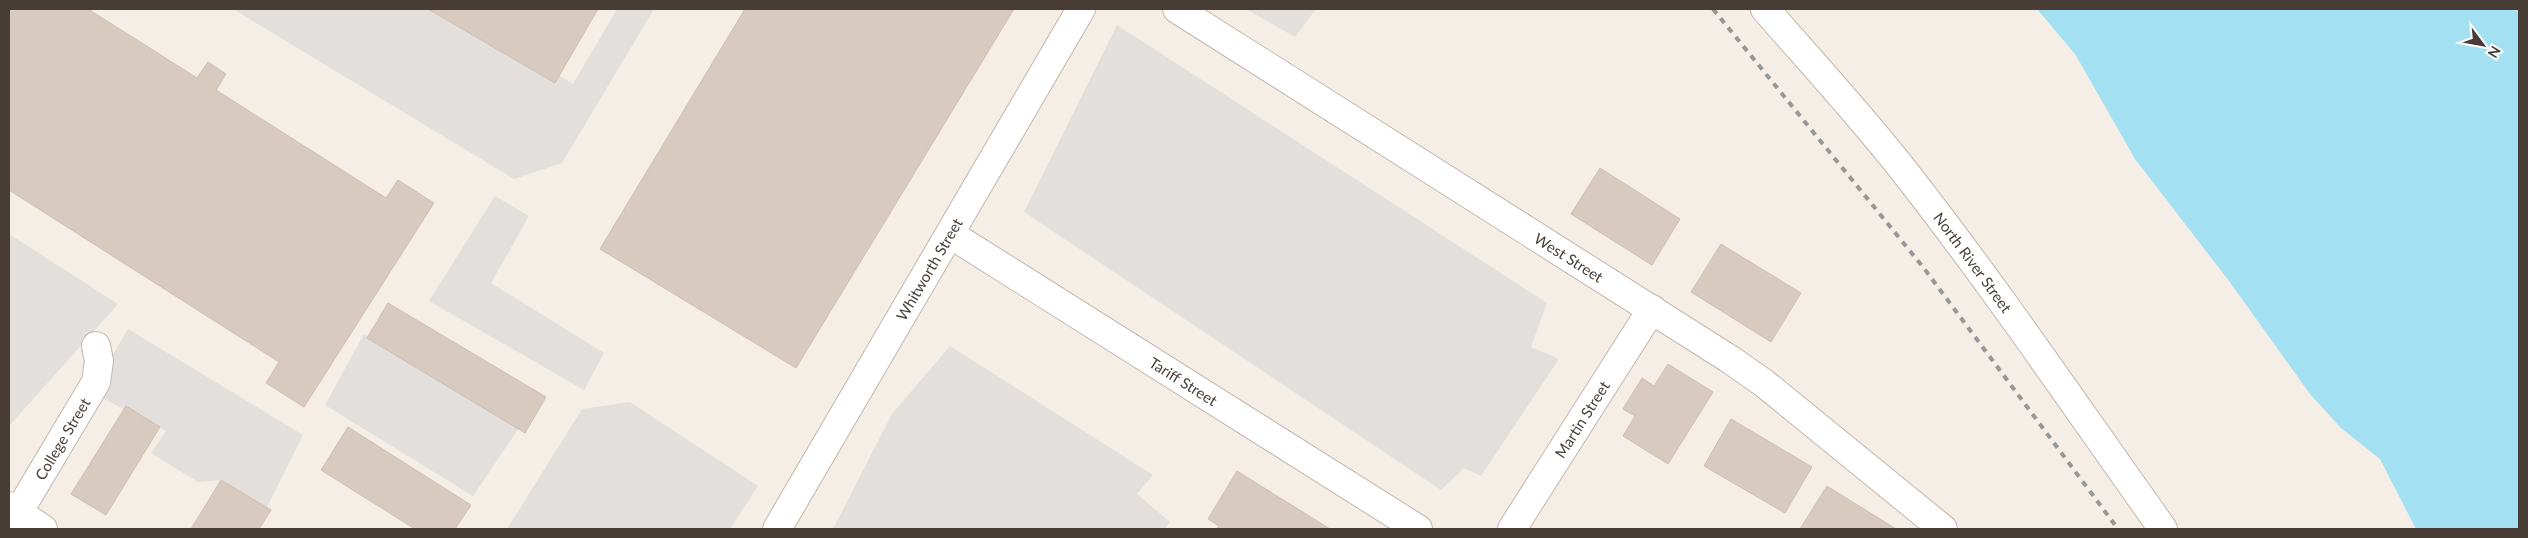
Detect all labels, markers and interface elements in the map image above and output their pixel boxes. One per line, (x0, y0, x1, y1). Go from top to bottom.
north arrow (2458, 20, 2508, 70)
text: N (2484, 43, 2505, 61)
street label: North River Street (1930, 209, 2016, 316)
street label: Whitworth Street (892, 214, 966, 324)
street label: West Street (1531, 229, 1607, 286)
street label: Tariff Street (1146, 353, 1221, 410)
street label: Martin Street (1551, 377, 1613, 461)
street label: College Street (31, 394, 94, 483)

